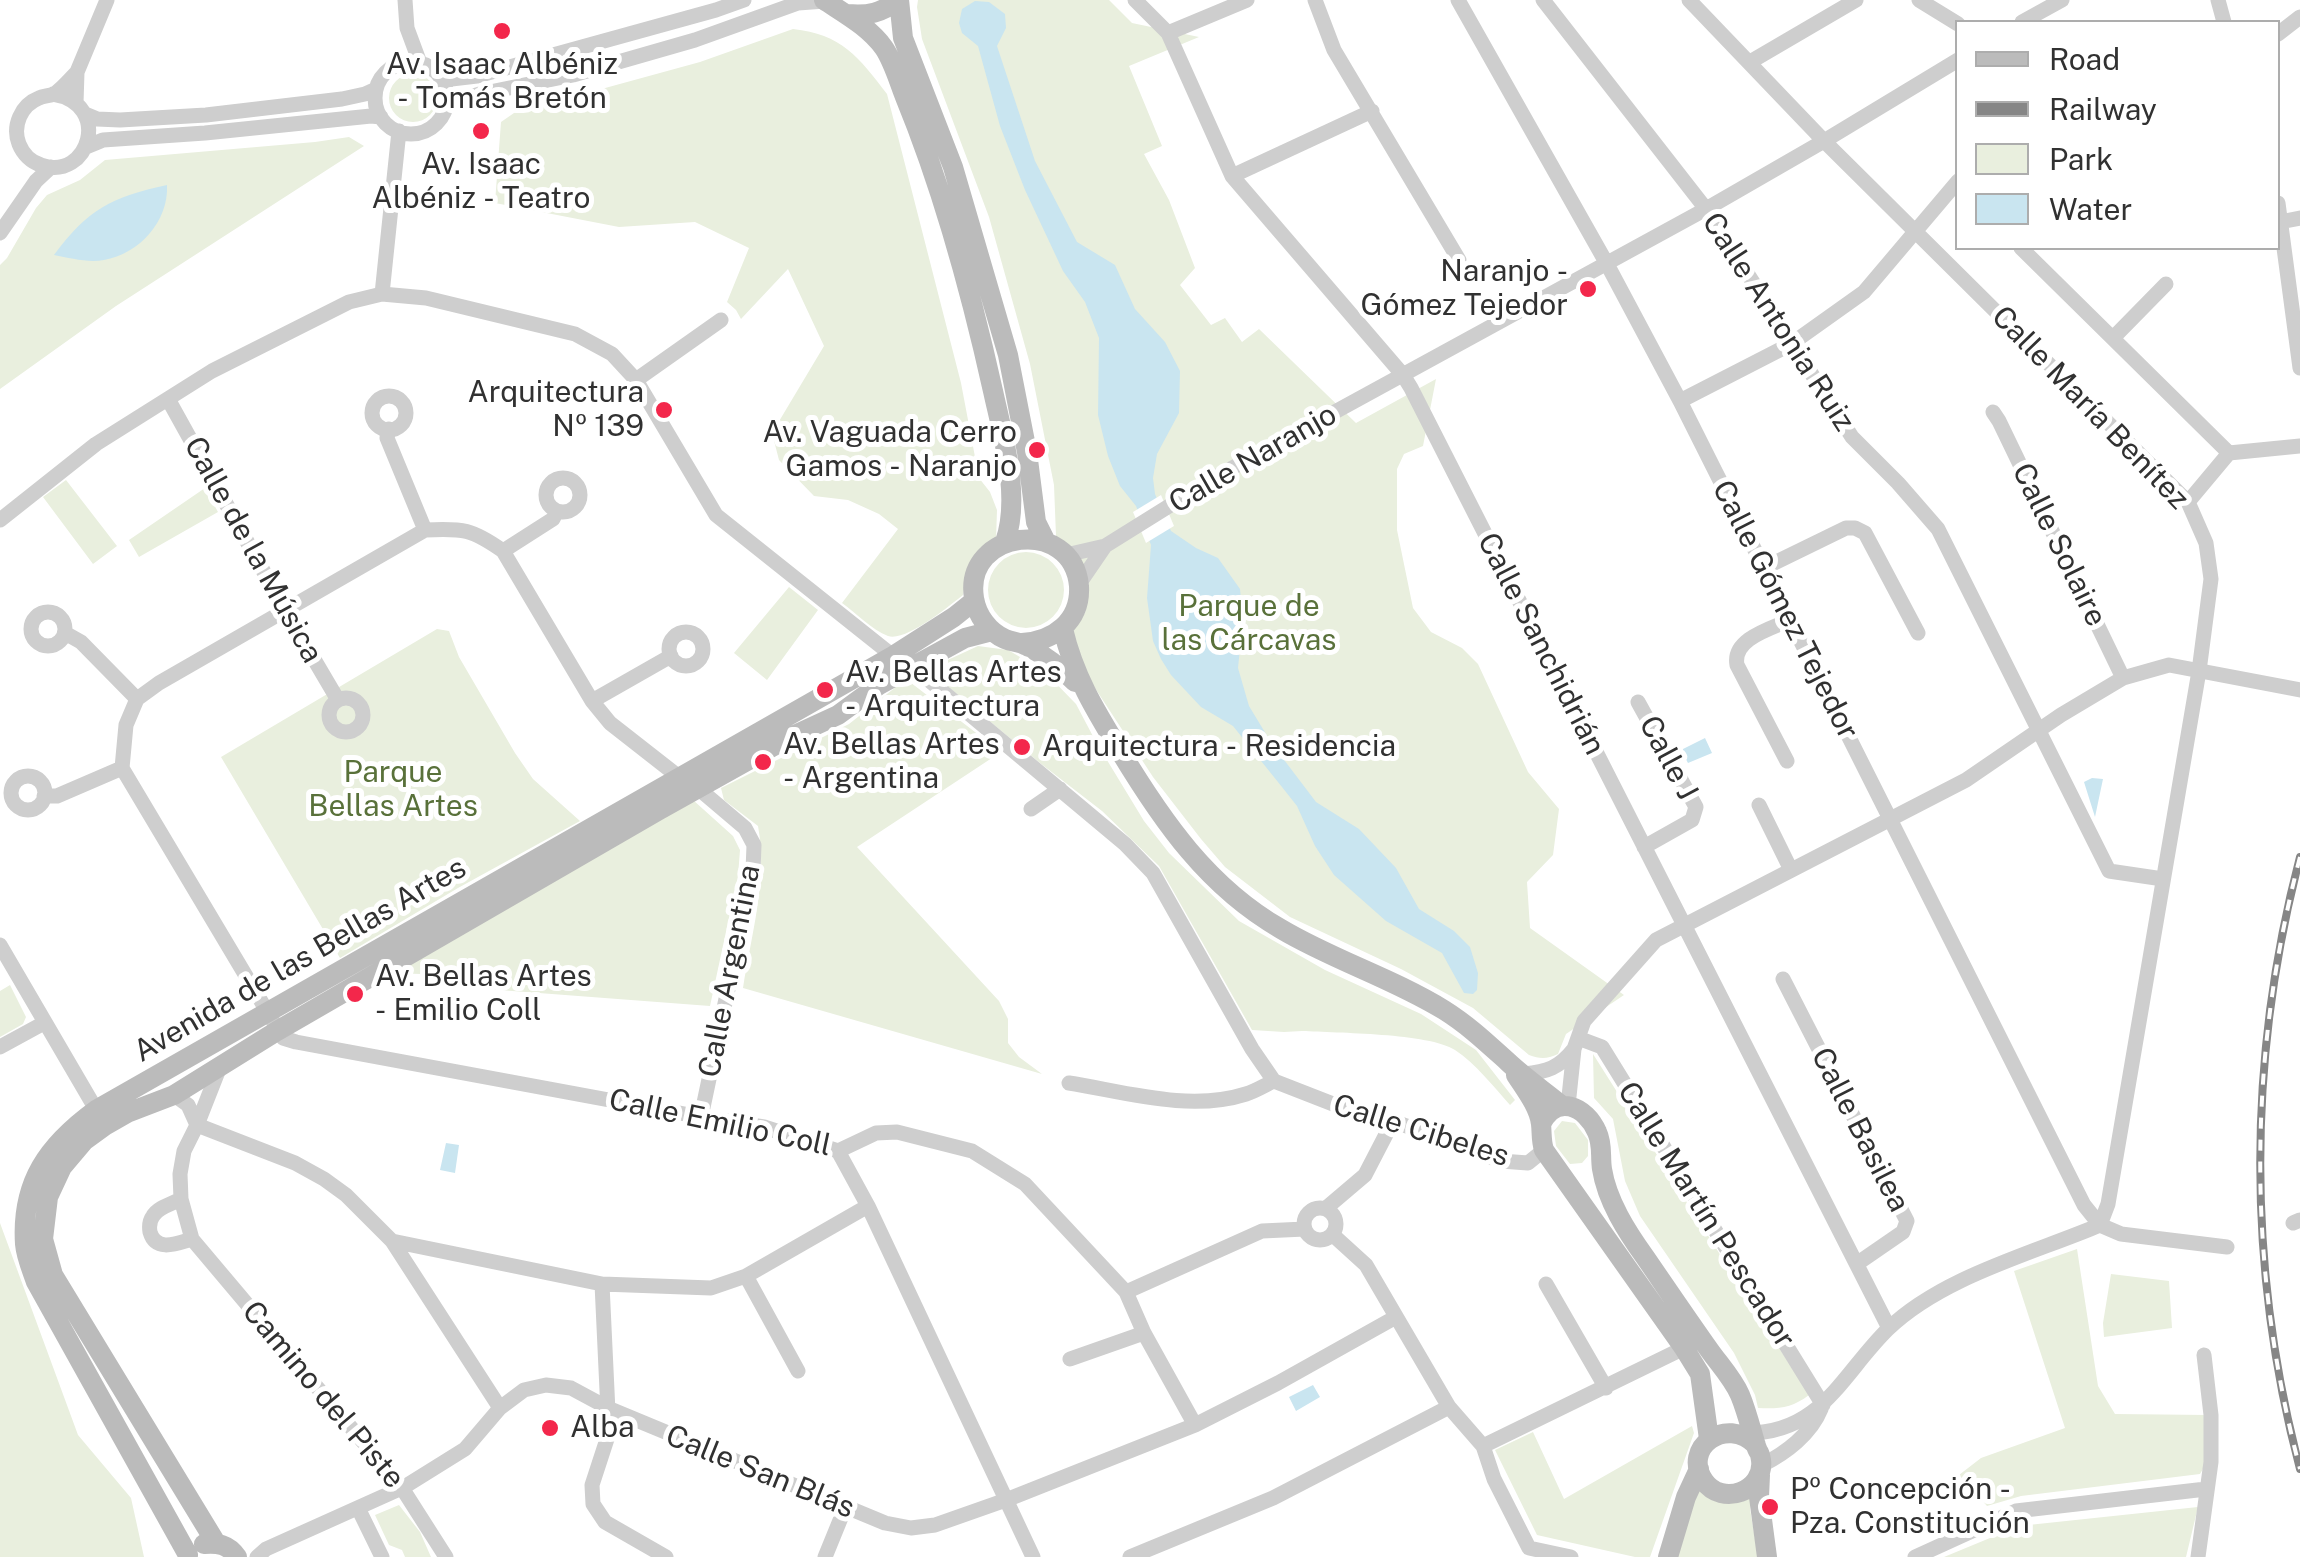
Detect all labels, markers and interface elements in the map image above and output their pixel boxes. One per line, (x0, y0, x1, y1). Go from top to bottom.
marker: Av. Isaac Albéniz - Tomás Bretón (491, 20, 513, 42)
legend (1955, 20, 2280, 250)
text: Road (2049, 41, 2120, 77)
place label: Av. Isaac Albéniz - Tomás Bretón (386, 47, 618, 118)
text: Railway (2049, 91, 2157, 127)
marker: Av. Isaac Albéniz - Teatro (470, 120, 492, 142)
text: Park (2049, 141, 2113, 177)
place label: Av. Isaac Albéniz - Teatro (372, 147, 590, 218)
text: Water (2049, 191, 2132, 227)
street label: Calle Antonia Ruiz (1694, 206, 1862, 438)
place label: Naranjo - Gómez Tejedor (1361, 254, 1568, 324)
marker: Naranjo - Gómez Tejedor (1577, 278, 1599, 300)
street label: Calle María Benítez (1984, 299, 2196, 517)
place label: Arquitectura Nº 139 (468, 375, 644, 446)
street label: Calle Naranjo (1163, 397, 1343, 521)
marker: Arquitectura Nº 139 (653, 399, 675, 421)
place label: Av. Vaguada Cerro Gamos - Naranjo (763, 415, 1017, 486)
street label: Calle de la Música (176, 431, 330, 669)
marker: Av. Vaguada Cerro Gamos - Naranjo (1026, 439, 1048, 461)
street label: Calle Solaire (2004, 458, 2114, 632)
street label: Calle Gómez Tejedor (1704, 475, 1866, 745)
street label: Calle Sanchidrián (1470, 527, 1612, 761)
park label: Parque de las Cárcavas (1162, 589, 1336, 660)
place label: Av. Bellas Artes - Arquitectura (845, 655, 1062, 726)
marker: Av. Bellas Artes - Arquitectura (814, 679, 836, 701)
street label: Calle J (1631, 710, 1705, 806)
place label: Av. Bellas Artes - Argentina (783, 727, 1000, 798)
place label: Arquitectura - Residencia (1042, 729, 1396, 765)
marker: Arquitectura - Residencia (1011, 736, 1033, 758)
marker: Av. Bellas Artes - Argentina (752, 751, 774, 773)
park label: Parque Bellas Artes (308, 755, 478, 826)
street label: Avenida de las Bellas Artes (128, 850, 472, 1070)
street label: Calle Argentina (692, 862, 768, 1080)
place label: Av. Bellas Artes - Emilio Coll (375, 959, 592, 1030)
marker: Av. Bellas Artes - Emilio Coll (344, 983, 366, 1005)
street label: Calle Basilea (1803, 1042, 1917, 1218)
street label: Calle Martín Pescador (1610, 1075, 1802, 1355)
street label: Calle Emilio Coll (606, 1082, 834, 1164)
street label: Calle Cibeles (1329, 1087, 1513, 1175)
street label: Camino del Piste (234, 1294, 412, 1496)
place label: Alba (570, 1410, 635, 1446)
marker: Alba (539, 1417, 561, 1439)
street label: Calle San Blás (660, 1418, 860, 1526)
place label: Pº Concepción - Pza. Constitución (1790, 1472, 2030, 1542)
marker: Pº Concepción - Pza. Constitución (1759, 1496, 1781, 1518)

